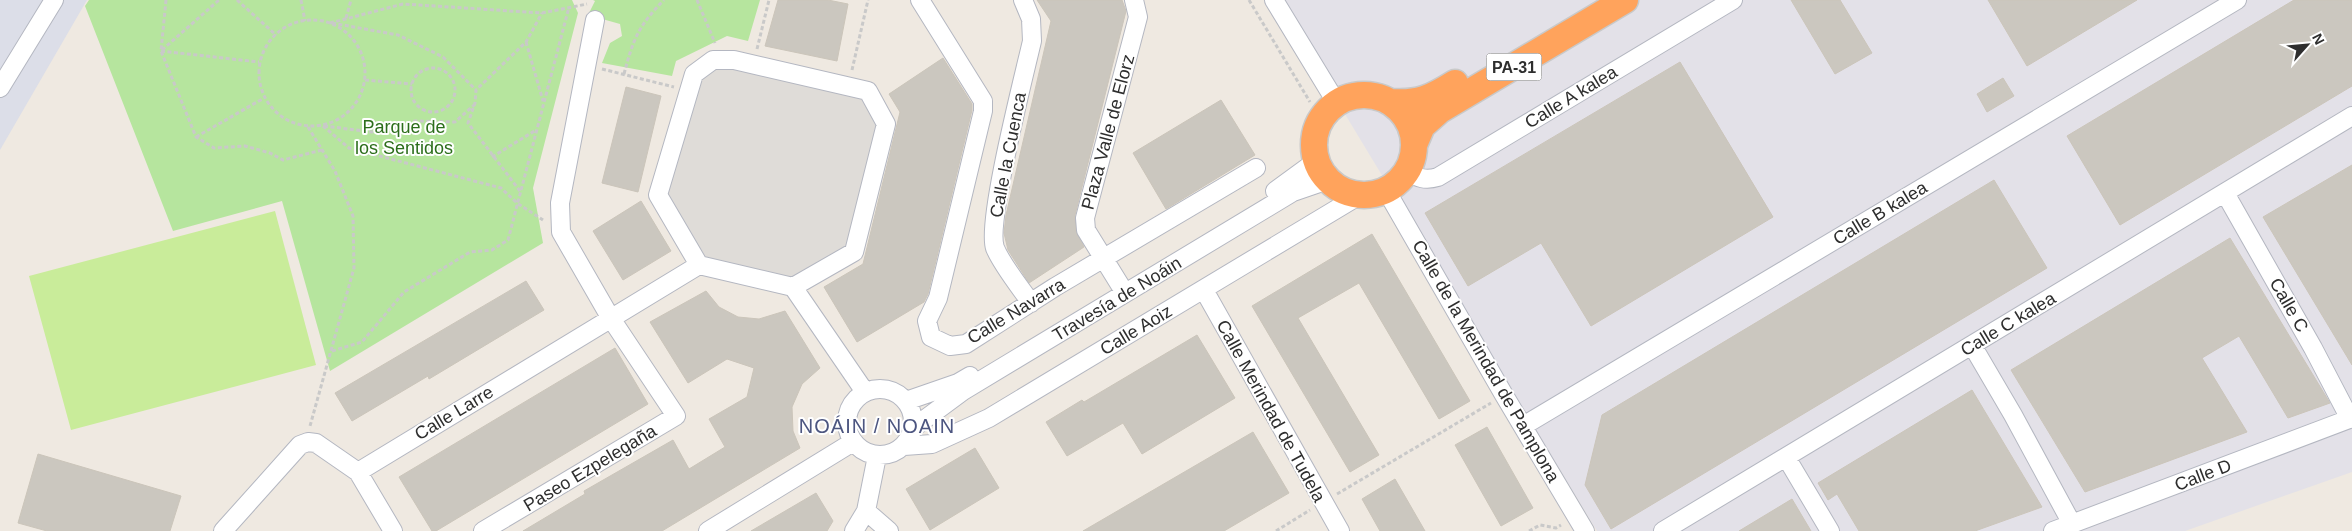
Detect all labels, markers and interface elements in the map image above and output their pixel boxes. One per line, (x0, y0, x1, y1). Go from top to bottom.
north arrow (2282, 20, 2332, 70)
text: N (2309, 31, 2328, 47)
street label: Plaza Valle de Elorz (1078, 52, 1138, 212)
road number: PA-31 (1486, 54, 1542, 80)
street label: Calle A kalea (1521, 61, 1622, 132)
street label: Calle la Cuenca (986, 90, 1030, 219)
park label: Parque de los Sentidos (355, 117, 453, 158)
street label: Calle B kalea (1829, 177, 1931, 249)
street label: Calle de la Merindad de Pamplona (1408, 236, 1564, 486)
street label: Travesía de Noáin (1049, 253, 1185, 345)
street label: Calle Navarra (964, 274, 1069, 348)
street label: Calle C (2266, 274, 2312, 336)
street label: Calle C kalea (1957, 287, 2060, 360)
street label: Calle Aoiz (1097, 301, 1175, 359)
street label: Calle Merindad de Tudela (1213, 316, 1330, 506)
street label: Calle Larre (411, 382, 497, 444)
district label: NOÁIN / NOAIN (799, 415, 955, 437)
street label: Paseo Ezpelegaña (520, 420, 661, 515)
street label: Calle D (2172, 455, 2234, 495)

